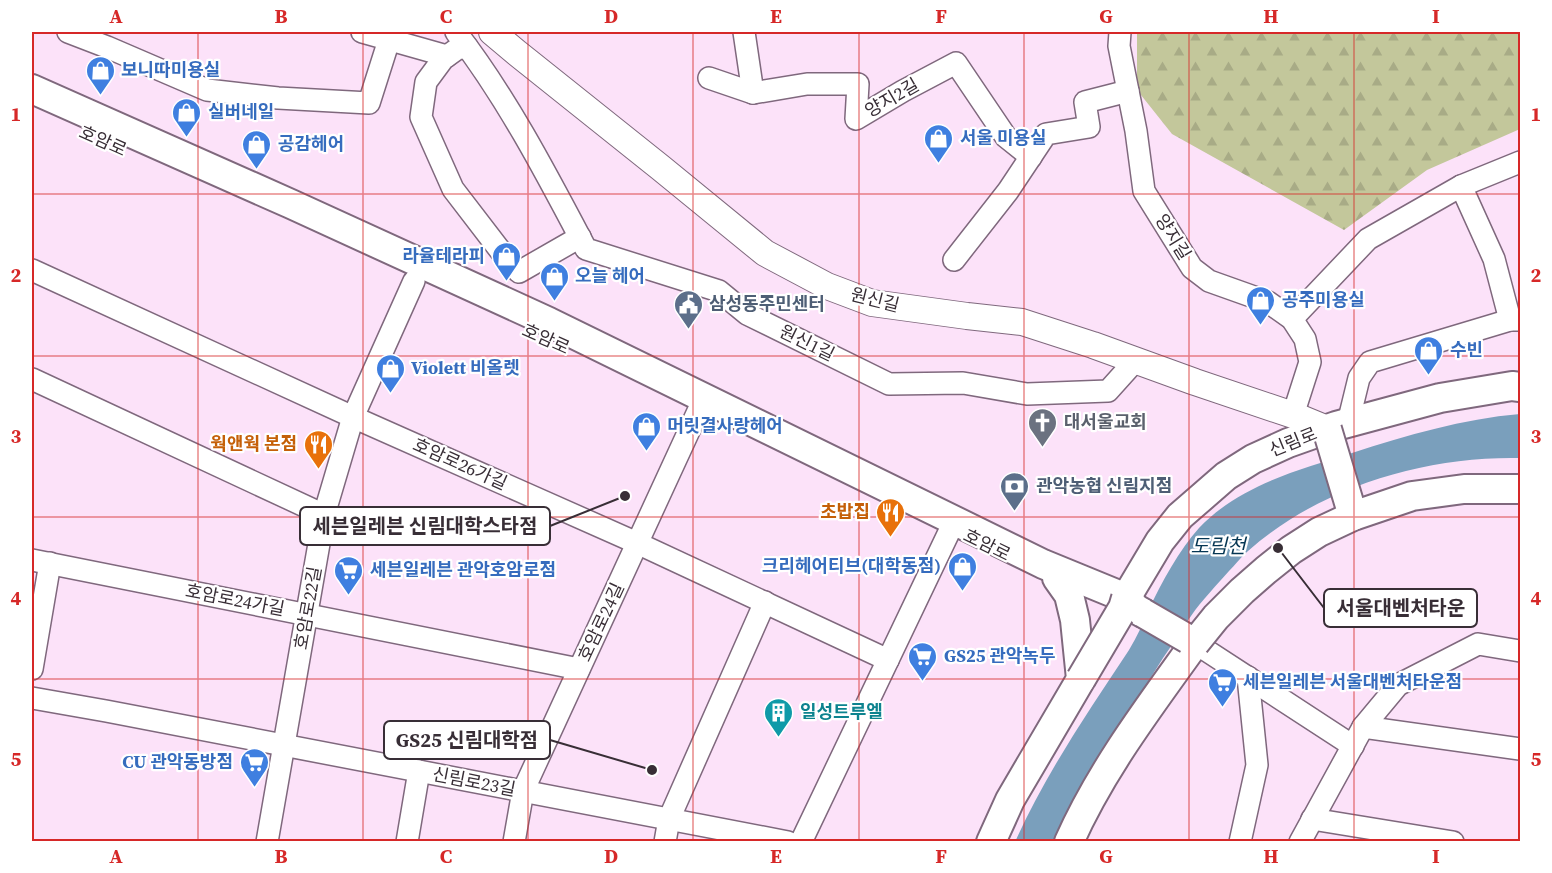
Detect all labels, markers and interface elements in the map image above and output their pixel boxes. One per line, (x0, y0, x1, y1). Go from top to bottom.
text: A (109, 2, 123, 30)
text: B (274, 2, 288, 30)
text: C (440, 2, 452, 30)
text: D (604, 2, 618, 30)
text: E (770, 2, 782, 30)
text: F (935, 2, 947, 30)
text: G (1099, 2, 1113, 30)
text: H (1263, 2, 1279, 30)
text: I (1432, 2, 1440, 30)
shop icon: 보니따미용실 (84, 54, 116, 96)
place label: 보니따미용실 (121, 57, 220, 82)
street label: 양지2길 (860, 72, 923, 123)
shop icon: 실버네일 (171, 96, 203, 138)
place label: 실버네일 (208, 99, 274, 124)
text: 1 (11, 100, 21, 128)
text: 1 (1531, 100, 1541, 128)
street label: 호암로 (75, 119, 131, 162)
shop icon: 서울 미용실 (923, 122, 955, 164)
place label: 서울 미용실 (960, 125, 1047, 150)
shop icon: 공감헤어 (241, 128, 273, 170)
place label: 공감헤어 (278, 131, 344, 156)
street label: 양지길 (1150, 209, 1197, 264)
shop icon: 라율테라피 (490, 240, 522, 282)
place label: 라율테라피 (402, 243, 485, 268)
shop icon: 오늘 헤어 (538, 260, 570, 302)
text: 2 (11, 261, 22, 289)
text: 2 (1531, 261, 1542, 289)
place label: 오늘 헤어 (575, 263, 645, 288)
street label: 원신길 (848, 281, 902, 318)
shop icon: 공주미용실 (1245, 284, 1277, 326)
place label: 공주미용실 (1282, 287, 1365, 312)
public building icon: 삼성동주민센터 (672, 288, 704, 330)
place label: 삼성동주민센터 (709, 291, 825, 316)
street label: 호암로 (518, 317, 574, 360)
street label: 원신1길 (775, 318, 839, 367)
shop icon: 수빈 (1413, 334, 1445, 376)
place label: 수빈 (1450, 337, 1483, 362)
shop icon: Violett 비올렛 (374, 352, 406, 394)
place label: Violett 비올렛 (411, 355, 520, 380)
church icon: 대서울교회 (1027, 406, 1059, 448)
place label: 대서울교회 (1064, 409, 1147, 434)
shop icon: 머릿결사랑헤어 (630, 410, 662, 452)
place label: 머릿결사랑헤어 (667, 413, 783, 438)
street label: 신림로 (1265, 421, 1321, 462)
text: 3 (11, 422, 22, 450)
text: 3 (1531, 422, 1542, 450)
restaurant icon: 웍앤웍 본점 (302, 428, 334, 470)
place label: 웍앤웍 본점 (210, 431, 297, 456)
street label: 호암로26가길 (409, 432, 511, 495)
bank icon: 관악농협 신림지점 (999, 470, 1031, 512)
place label: 관악농협 신림지점 (1036, 473, 1172, 498)
restaurant icon: 초밥집 (875, 496, 907, 538)
place label: 초밥집 (820, 499, 870, 524)
callout: 세븐일레븐 신림대학스타점 (300, 507, 550, 545)
text: 세븐일레븐 신림대학스타점 (312, 512, 538, 540)
street label: 호암로 (959, 522, 1015, 567)
water label: 도림천 (1190, 532, 1248, 560)
shop icon: 크리헤어티브(대학동점) (946, 550, 978, 592)
place label: 크리헤어티브(대학동점) (762, 553, 941, 578)
supermarket icon: 세븐일레븐 관악호암로점 (333, 554, 365, 596)
place label: 세븐일레븐 관악호암로점 (370, 557, 556, 582)
street label: 호암로22길 (288, 564, 327, 652)
street label: 호암로24가길 (183, 578, 287, 621)
street label: 호암로24길 (571, 578, 630, 665)
text: 4 (11, 584, 22, 612)
text: 4 (1531, 584, 1542, 612)
callout: 서울대벤처타운 (1324, 589, 1477, 627)
text: 서울대벤처타운 (1337, 594, 1465, 622)
supermarket icon: GS25 관악녹두 (907, 640, 939, 682)
place label: GS25 관악녹두 (944, 643, 1056, 668)
supermarket icon: 세븐일레븐 서울대벤처타운점 (1206, 666, 1238, 708)
place label: 세븐일레븐 서울대벤처타운점 (1243, 669, 1462, 694)
building icon: 일성트루엘 (763, 696, 795, 738)
place label: 일성트루엘 (800, 699, 883, 724)
callout: GS25 신림대학점 (384, 721, 550, 759)
text: GS25 신림대학점 (396, 726, 538, 754)
text: 5 (11, 745, 22, 773)
text: 5 (1531, 745, 1542, 773)
supermarket icon: CU 관악동방점 (238, 746, 270, 788)
place label: CU 관악동방점 (122, 749, 233, 774)
street label: 신림로23길 (430, 761, 518, 802)
text: A (109, 842, 123, 870)
text: B (274, 842, 288, 870)
text: C (440, 842, 452, 870)
text: D (604, 842, 618, 870)
text: E (770, 842, 782, 870)
text: F (935, 842, 947, 870)
text: G (1099, 842, 1113, 870)
text: H (1263, 842, 1279, 870)
text: I (1432, 842, 1440, 870)

